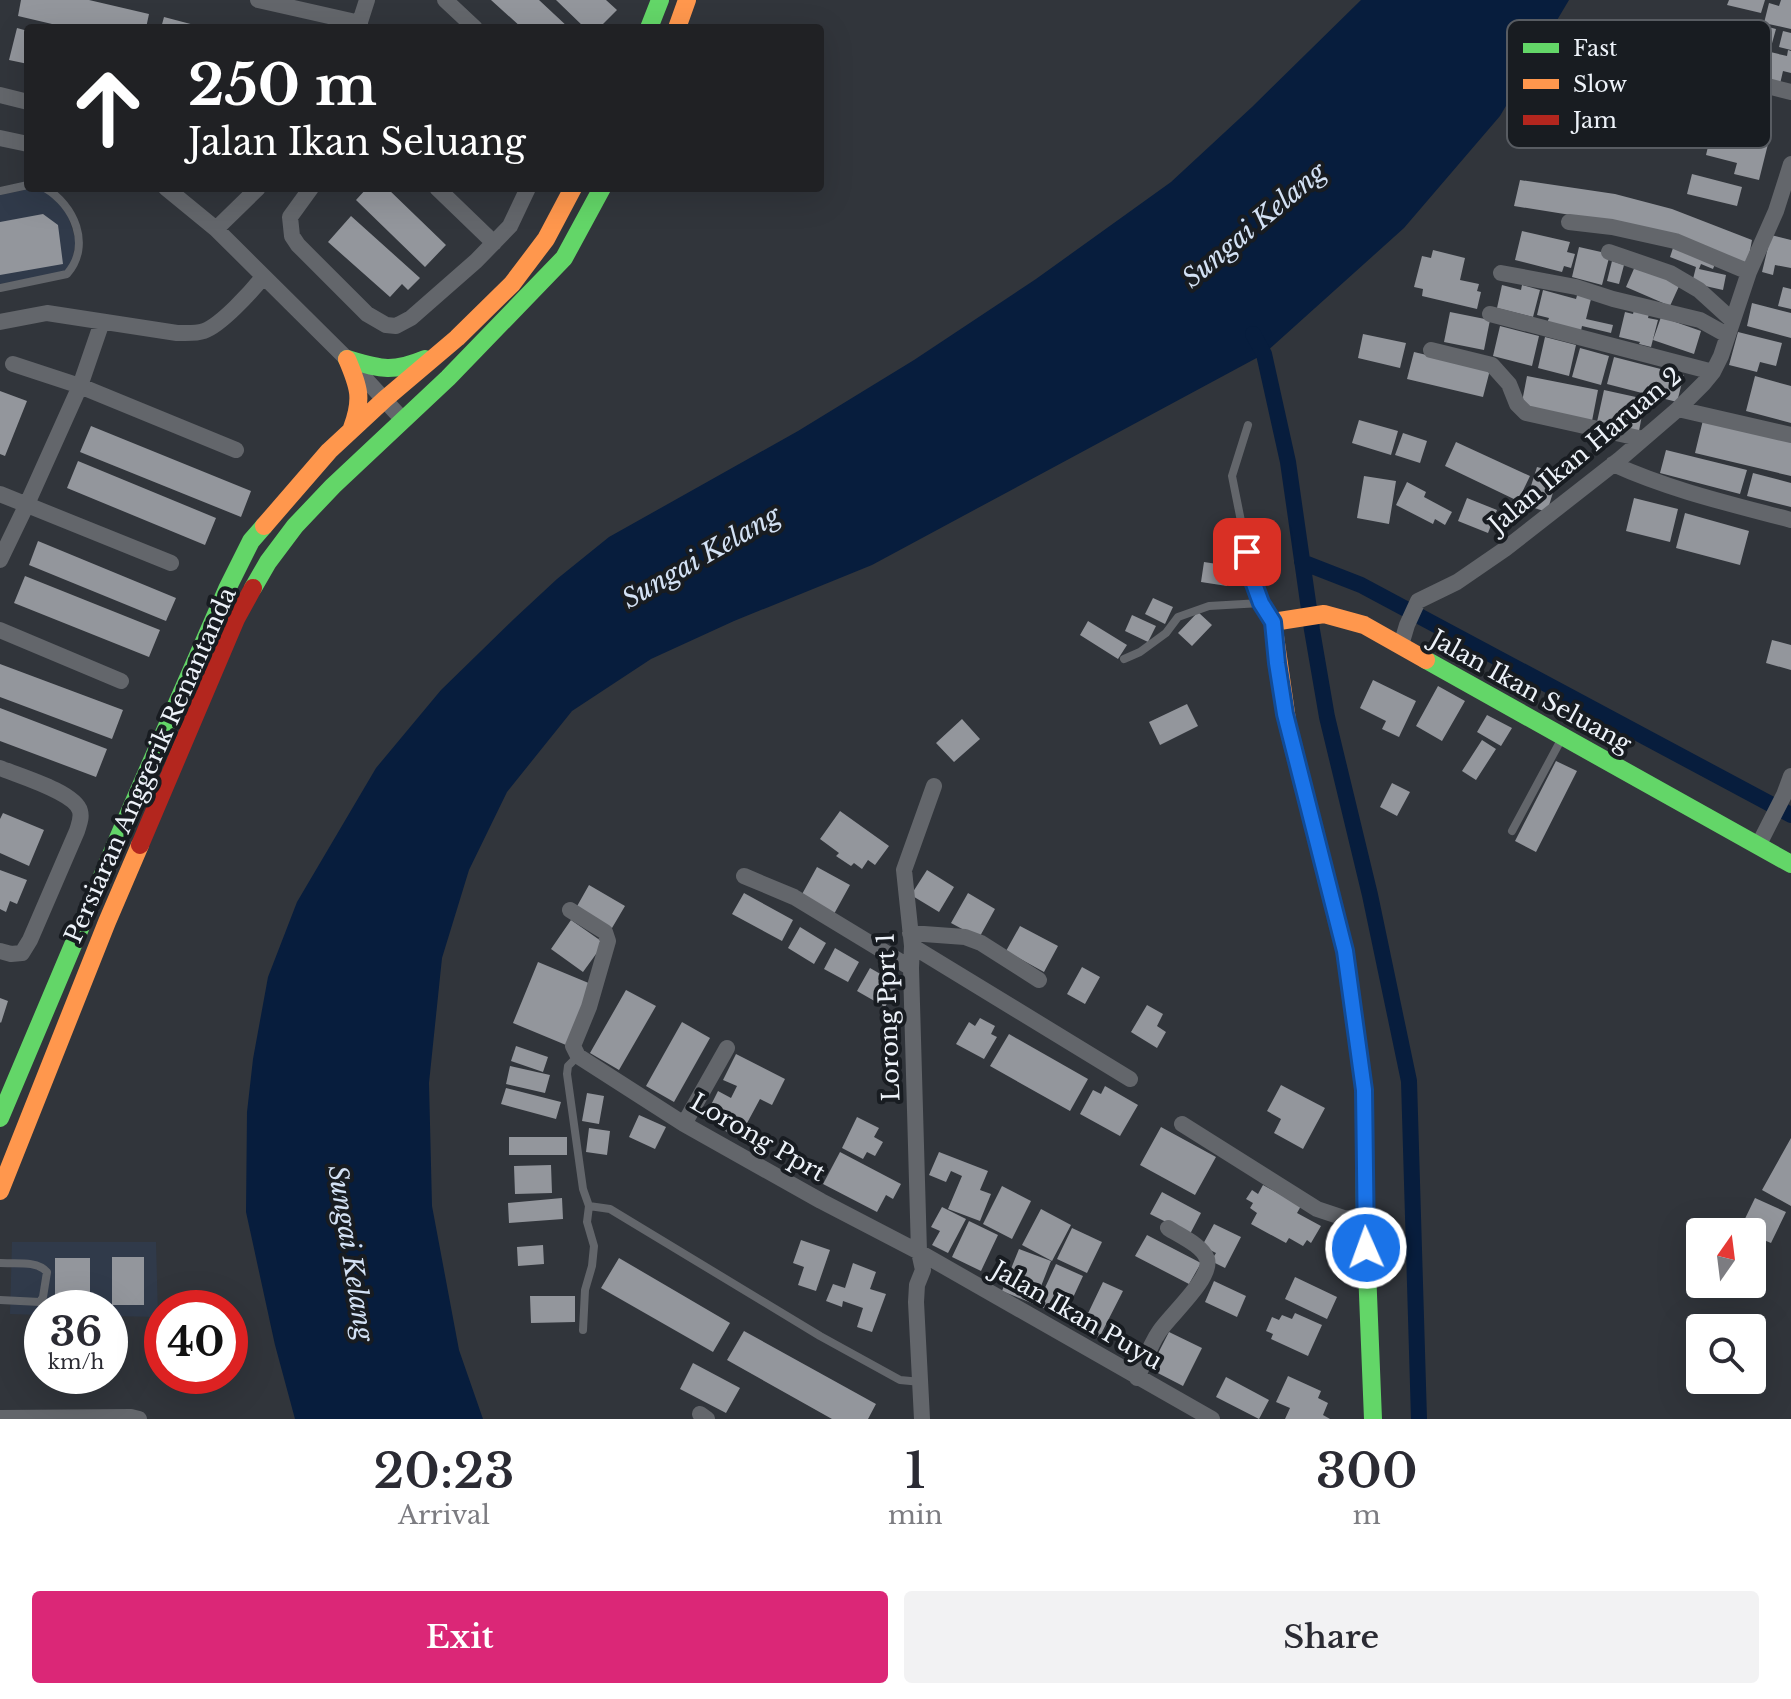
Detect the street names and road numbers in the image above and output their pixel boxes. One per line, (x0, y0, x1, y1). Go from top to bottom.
street label: Jalan Ikan Haruan 2 (1481, 361, 1687, 541)
street label: Persiaran Anggerik Renantanda (58, 582, 242, 947)
street label: Jalan Ikan Seluang (1423, 622, 1637, 759)
street label: Lorong Pprt 1 (871, 932, 905, 1102)
street label: Lorong Pprt (685, 1087, 831, 1187)
street label: Jalan Ikan Puyu (984, 1253, 1167, 1376)

